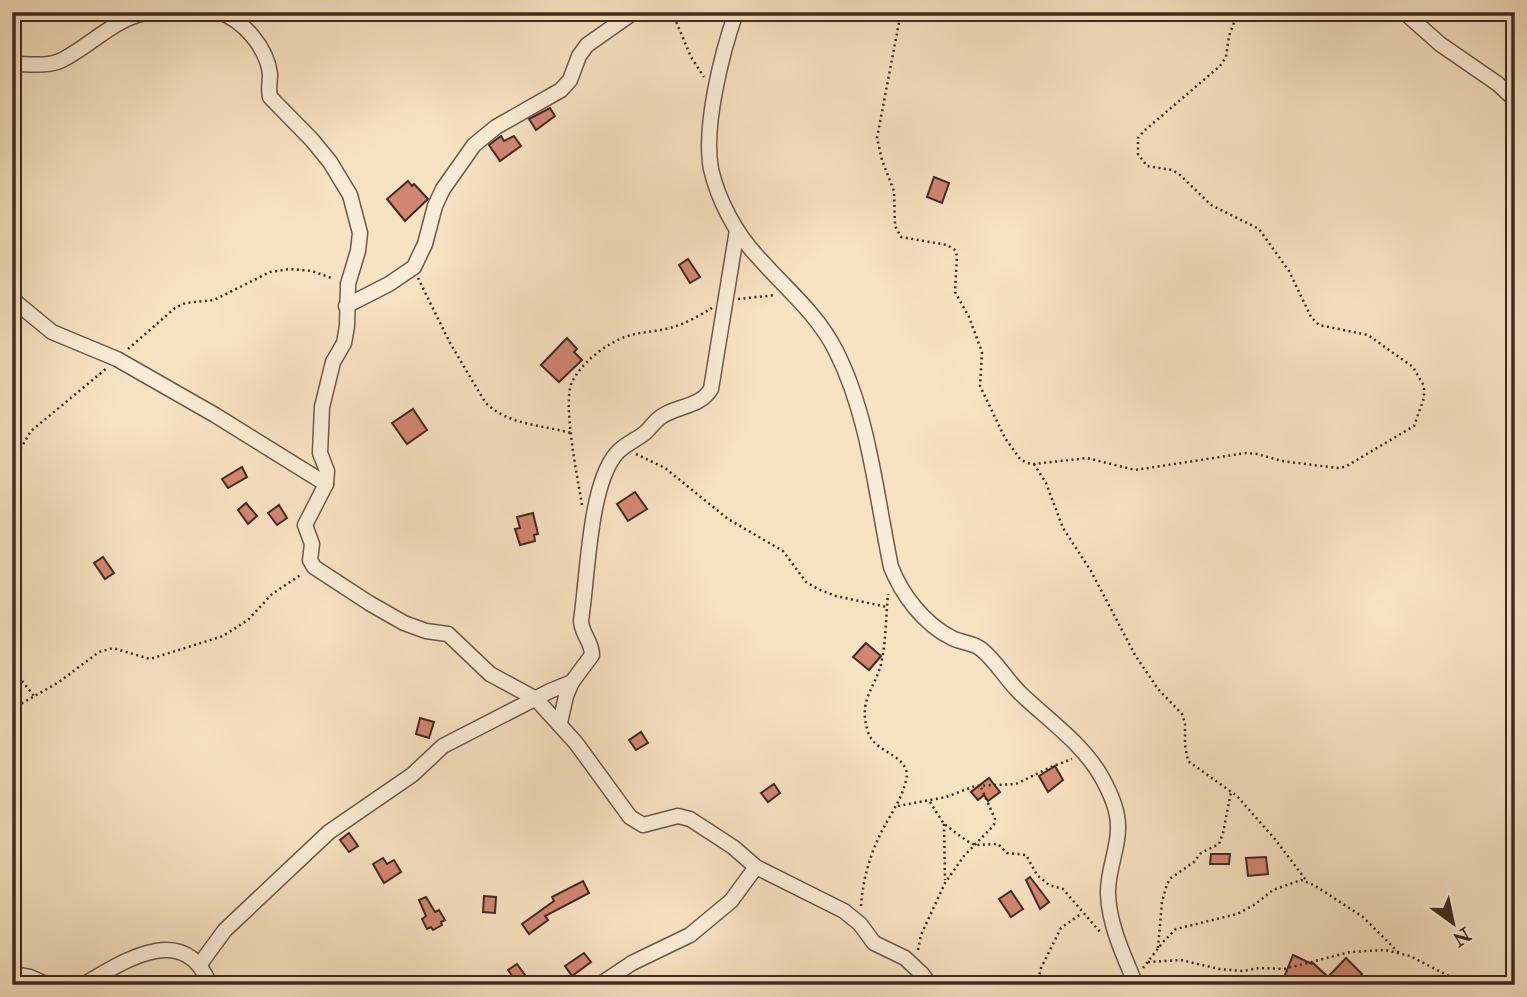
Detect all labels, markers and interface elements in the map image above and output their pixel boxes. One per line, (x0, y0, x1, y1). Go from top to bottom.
north arrow (1418, 888, 1488, 958)
text: N (1447, 921, 1476, 952)

